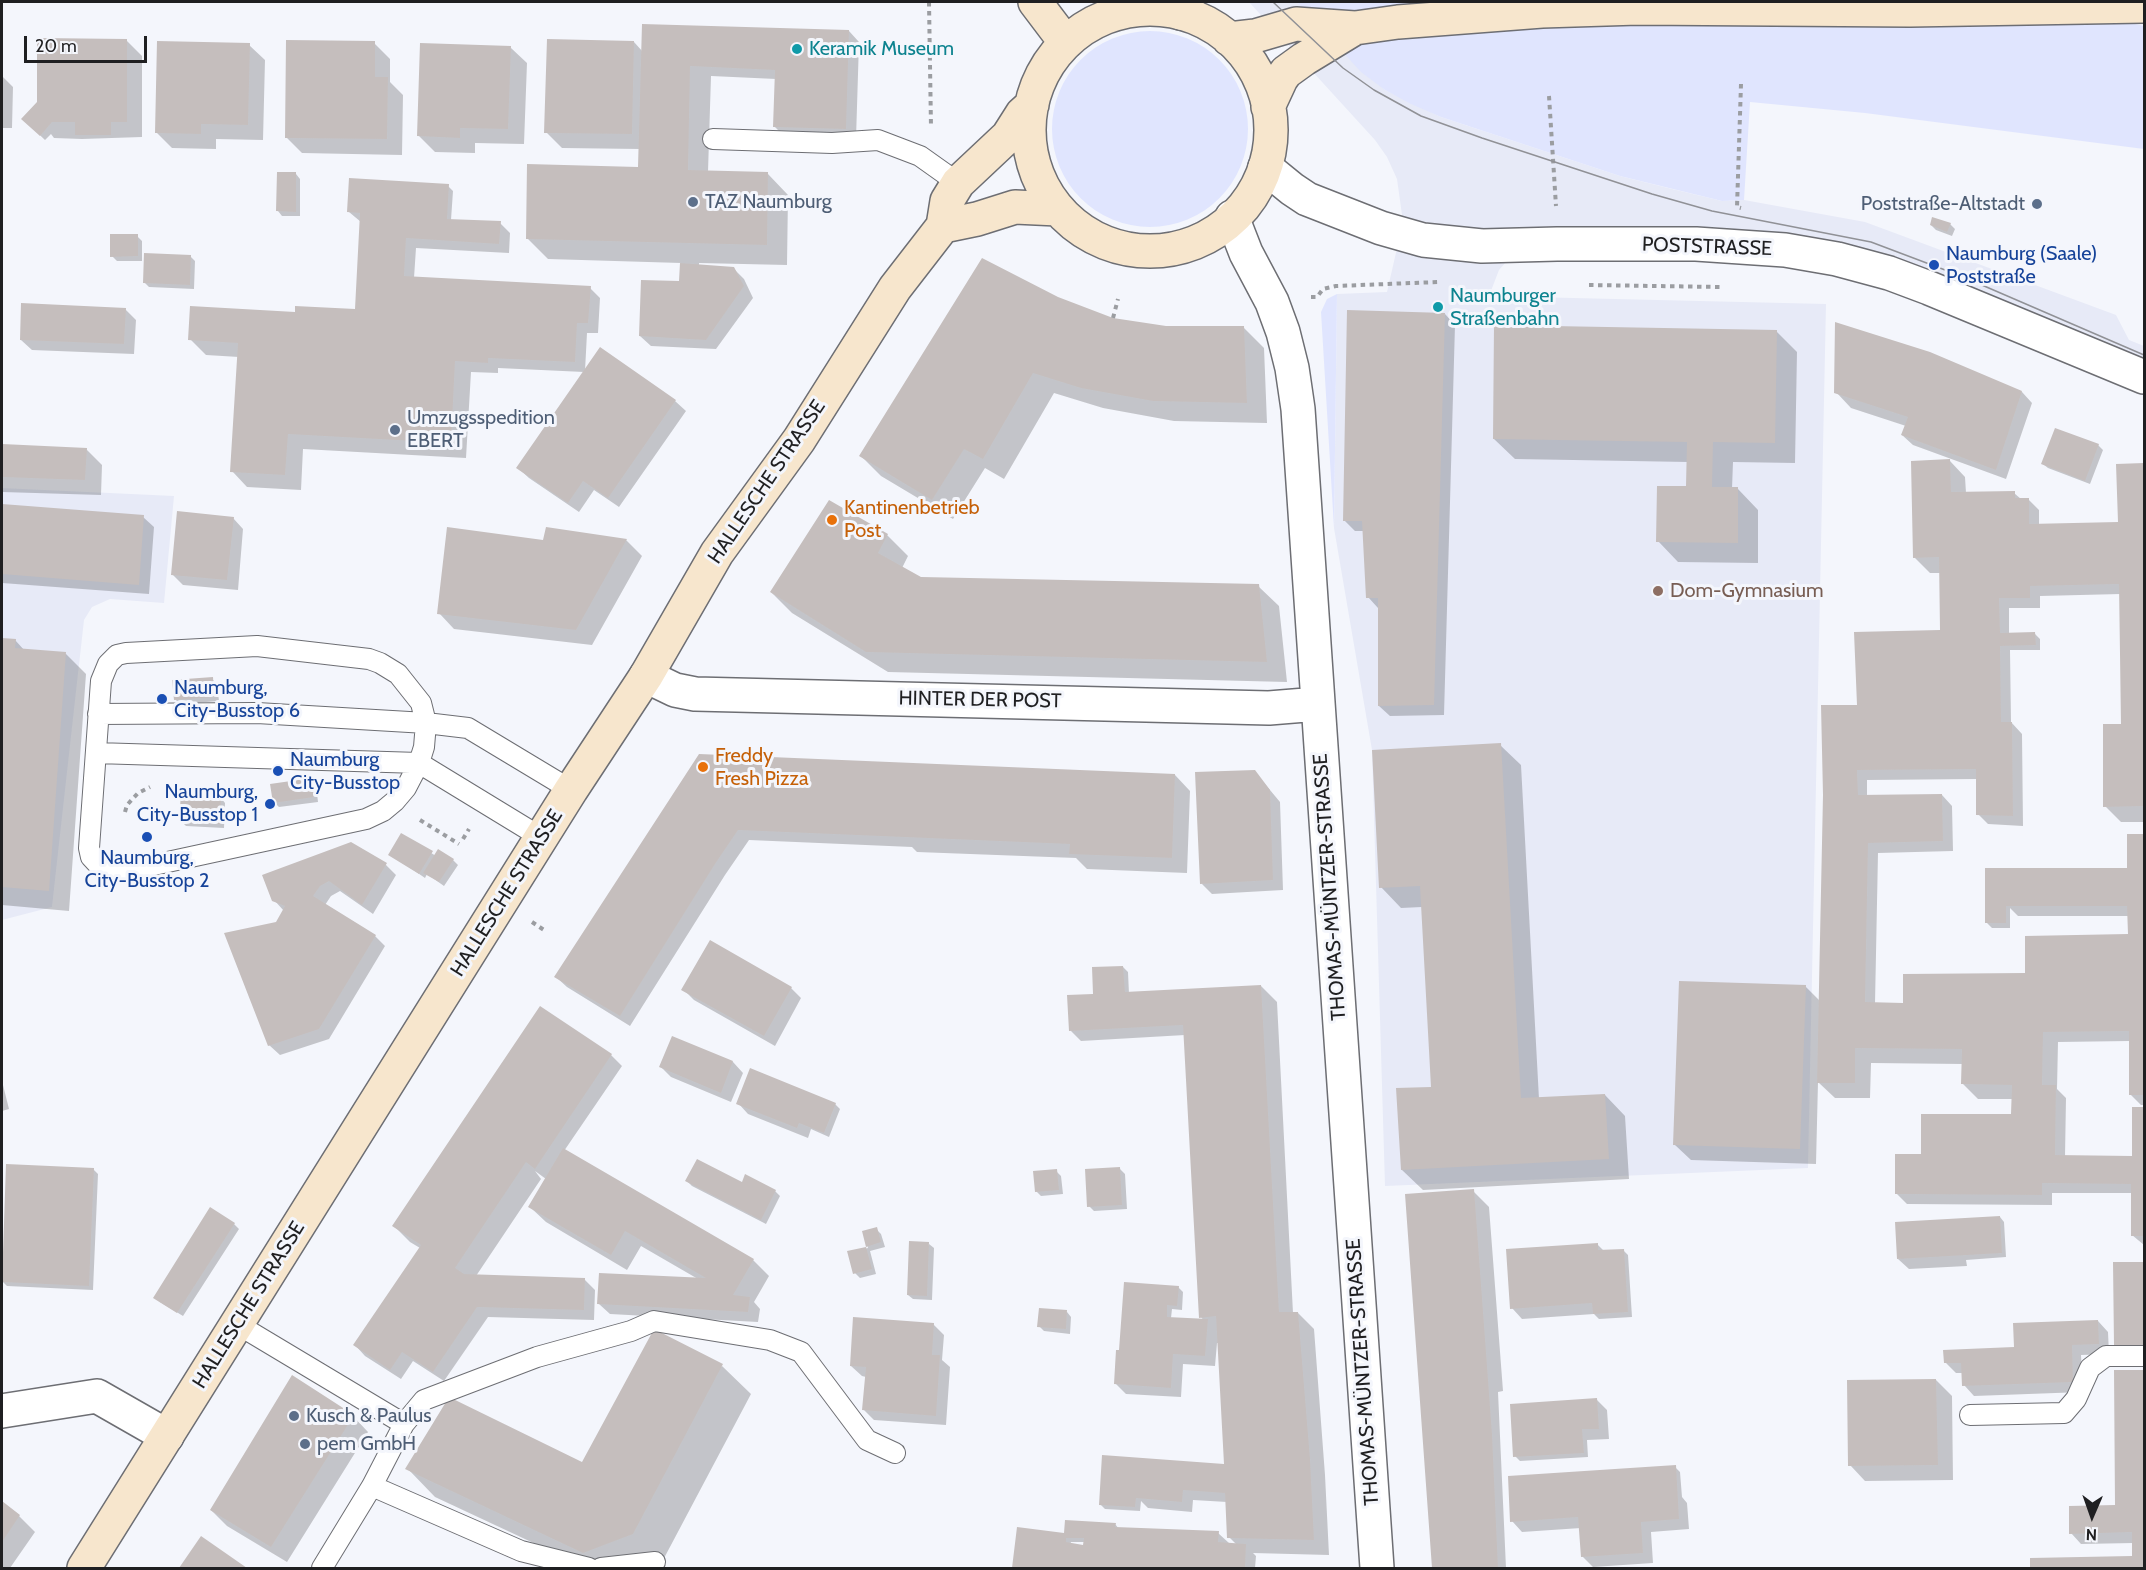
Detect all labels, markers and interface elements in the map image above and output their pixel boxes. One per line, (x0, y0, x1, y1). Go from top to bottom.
scale bar (27, 24, 150, 62)
text: 20 m (35, 35, 77, 57)
place label: Keramik Museum (809, 37, 954, 61)
marker: Keramik Museum (790, 42, 804, 56)
place label: TAZ Naumburg (705, 190, 832, 214)
place label: Poststraße-Altstadt (1861, 192, 2025, 216)
marker: TAZ Naumburg (686, 195, 700, 209)
marker: Poststraße-Altstadt (2030, 197, 2044, 211)
street label: POSTSTRASSE (1641, 233, 1773, 261)
place label: Naumburg (Saale) Poststraße (1946, 242, 2097, 289)
marker: Naumburg (Saale) Poststraße (1927, 258, 1941, 272)
place label: Naumburger Straßenbahn (1450, 284, 1559, 331)
marker: Naumburger Straßenbahn (1431, 300, 1445, 314)
street label: HALLESCHE STRASSE (703, 396, 831, 568)
place label: Umzugsspedition EBERT (407, 406, 555, 453)
marker: Umzugsspedition EBERT (388, 423, 402, 437)
place label: Kantinenbetrieb Post (844, 496, 979, 543)
marker: Kantinenbetrieb Post (825, 513, 839, 527)
place label: Dom-Gymnasium (1670, 579, 1824, 603)
marker: Dom-Gymnasium (1651, 584, 1665, 598)
place label: Naumburg, City-Busstop 6 (174, 676, 300, 723)
street label: HINTER DER POST (898, 687, 1062, 713)
marker: Naumburg, City-Busstop 6 (155, 692, 169, 706)
place label: Freddy Fresh Pizza (715, 744, 808, 791)
place label: Naumburg City-Busstop (290, 748, 400, 795)
street label: THOMAS-MÜNTZER-STRASSE (1309, 753, 1351, 1021)
marker: Freddy Fresh Pizza (696, 760, 710, 774)
marker: Naumburg City-Busstop (271, 764, 285, 778)
place label: Naumburg, City-Busstop 1 (137, 780, 258, 827)
marker: Naumburg, City-Busstop 1 (263, 797, 277, 811)
street label: HALLESCHE STRASSE (446, 805, 568, 981)
marker: Naumburg, City-Busstop 2 (140, 830, 154, 844)
place label: Naumburg, City-Busstop 2 (84, 846, 210, 893)
street label: HALLESCHE STRASSE (188, 1217, 310, 1393)
street label: THOMAS-MÜNTZER-STRASSE (1342, 1238, 1384, 1506)
place label: Kusch & Paulus (306, 1404, 431, 1428)
marker: Kusch & Paulus (287, 1409, 301, 1423)
place label: pem GmbH (317, 1432, 416, 1456)
marker: pem GmbH (298, 1437, 312, 1451)
north arrow (2062, 1486, 2122, 1546)
text: N (2085, 1525, 2097, 1544)

